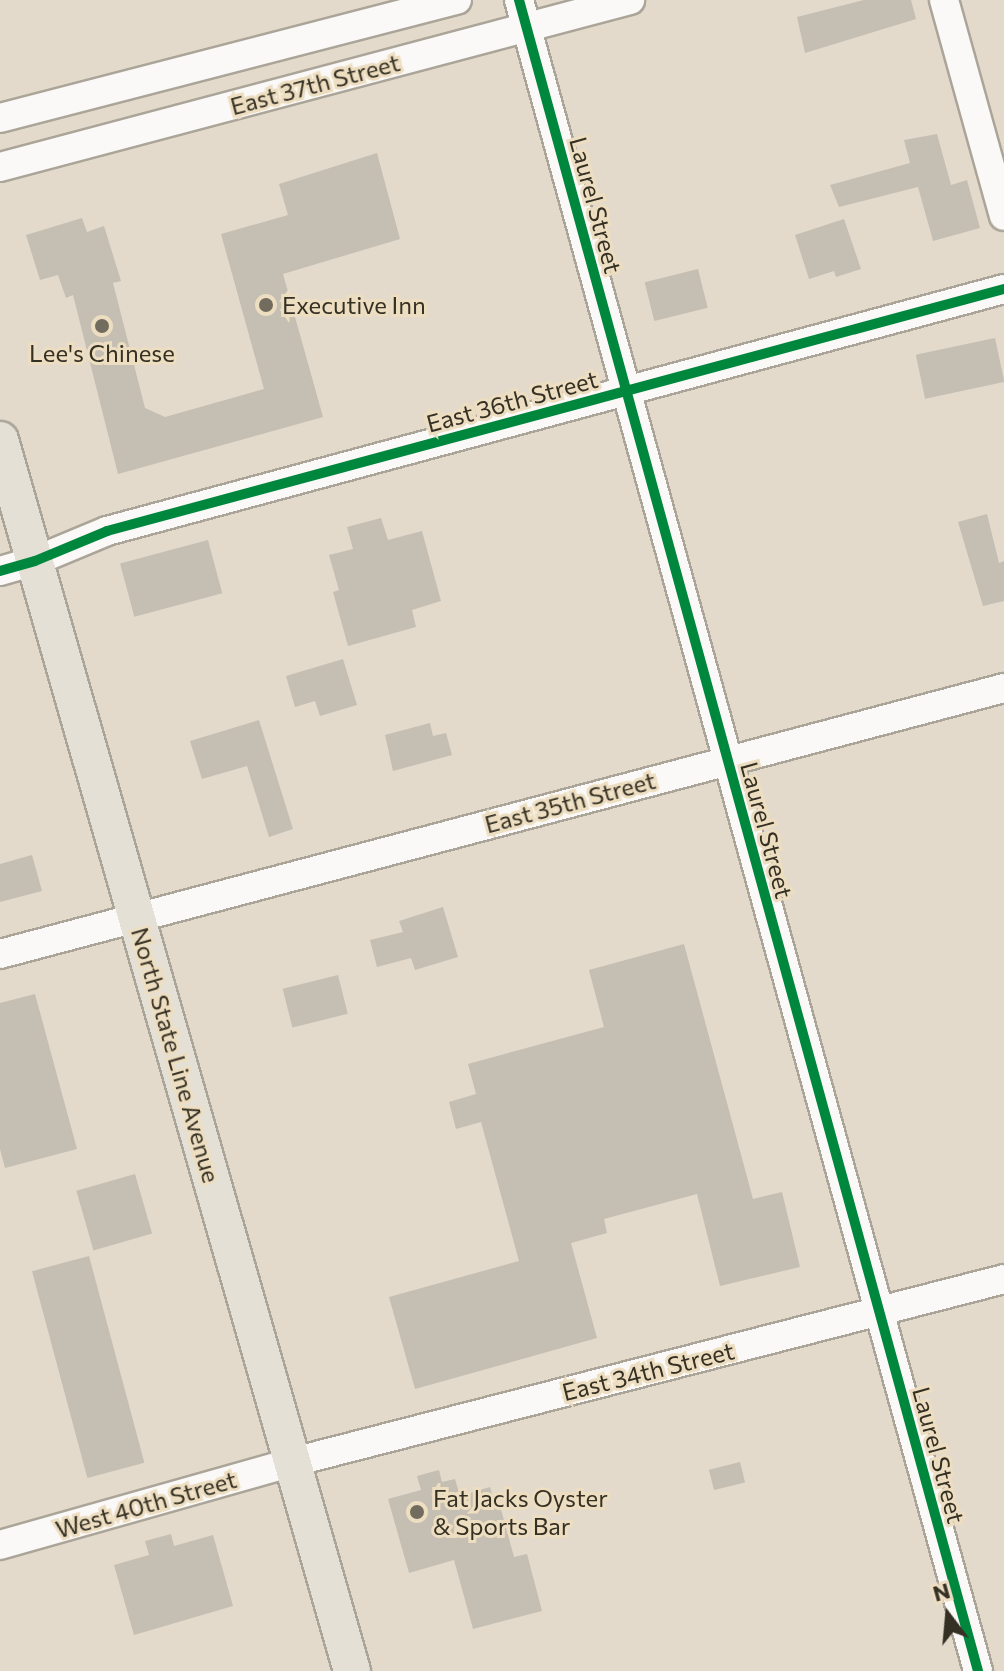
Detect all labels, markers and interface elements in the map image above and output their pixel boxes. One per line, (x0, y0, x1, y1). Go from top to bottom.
street label: East 37th Street (227, 48, 403, 120)
street label: Laurel Street (564, 134, 628, 276)
place label: Executive Inn (282, 291, 426, 319)
marker: Executive Inn (257, 296, 275, 314)
marker: Lee's Chinese (93, 317, 111, 335)
place label: Lee's Chinese (29, 339, 175, 367)
street label: East 36th Street (423, 364, 601, 438)
street label: Laurel Street (735, 759, 799, 901)
street label: East 35th Street (481, 765, 659, 839)
street label: North State Line Avenue (126, 924, 226, 1186)
street label: East 34th Street (559, 1336, 737, 1406)
street label: Laurel Street (907, 1384, 971, 1526)
street label: West 40th Street (52, 1464, 240, 1544)
place label: Fat Jacks Oyster & Sports Bar (433, 1484, 608, 1540)
marker: Fat Jacks Oyster & Sports Bar (408, 1503, 426, 1521)
north arrow (908, 1575, 988, 1655)
text: N (930, 1576, 953, 1607)

